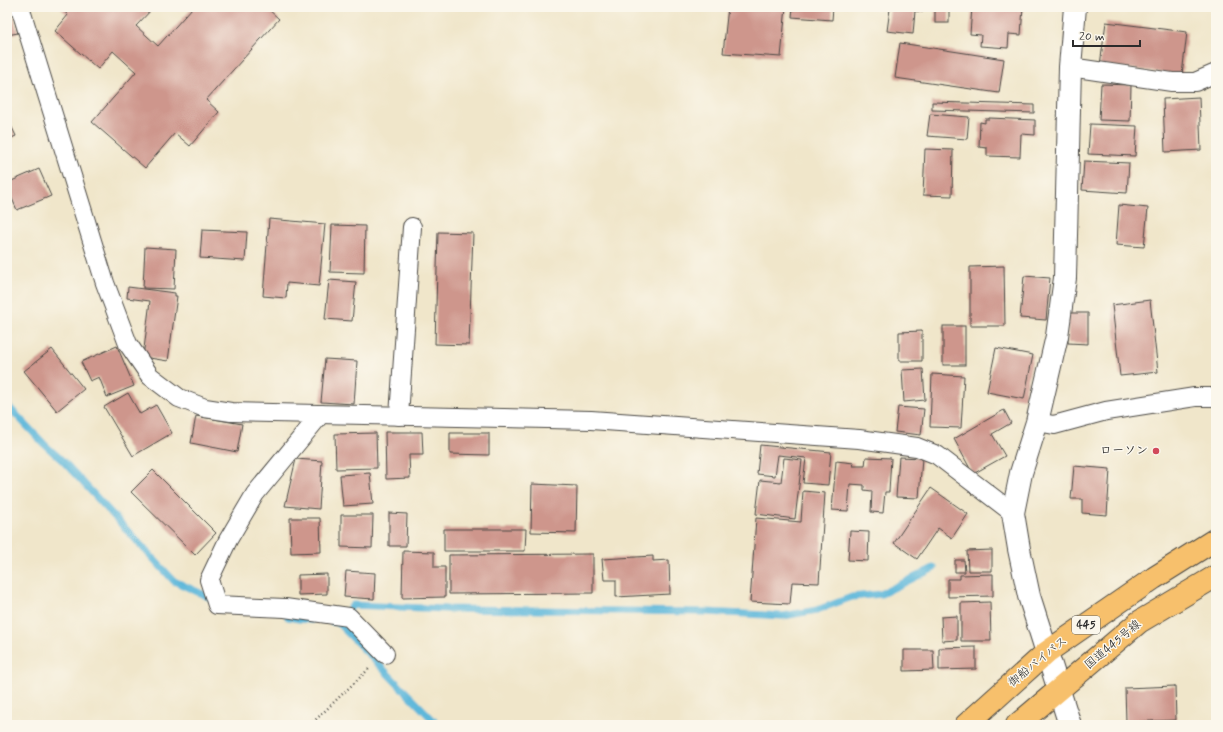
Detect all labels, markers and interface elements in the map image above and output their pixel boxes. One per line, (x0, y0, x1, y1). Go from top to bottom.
scale bar (1073, 22, 1140, 48)
text: 20 m (1079, 29, 1105, 45)
place label: ローソン (1100, 443, 1148, 459)
marker: ローソン (1151, 446, 1161, 456)
road number: 445 (1072, 616, 1100, 634)
street label: 国道445号線 (1081, 617, 1145, 673)
street label: 御船バイパス (1005, 633, 1071, 691)

